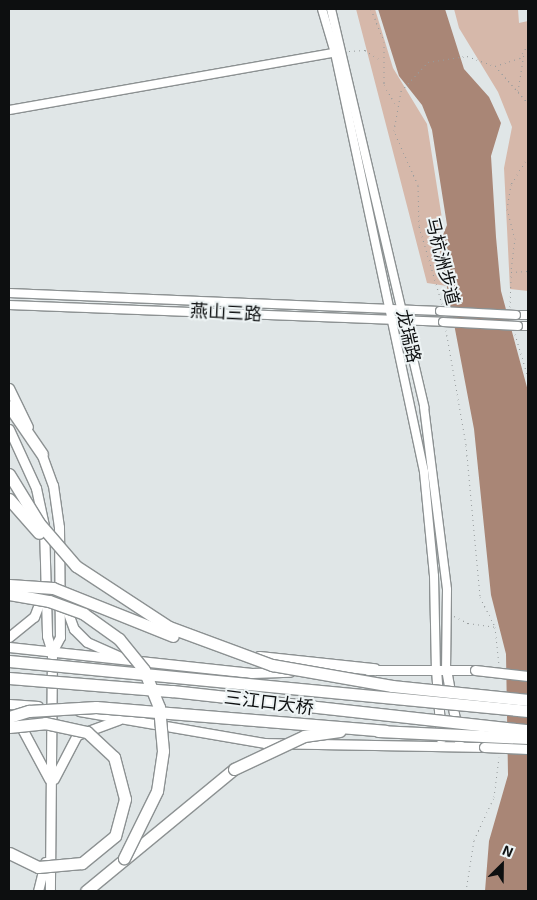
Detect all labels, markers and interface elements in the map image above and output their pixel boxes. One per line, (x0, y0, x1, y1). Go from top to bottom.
street label: 马杭洲步道 (422, 215, 464, 307)
street label: 燕山三路 (189, 299, 263, 325)
street label: 龙瑞路 (392, 307, 426, 365)
street label: 三江口大桥 (223, 686, 315, 718)
north arrow (477, 840, 527, 890)
text: N (500, 841, 516, 861)

